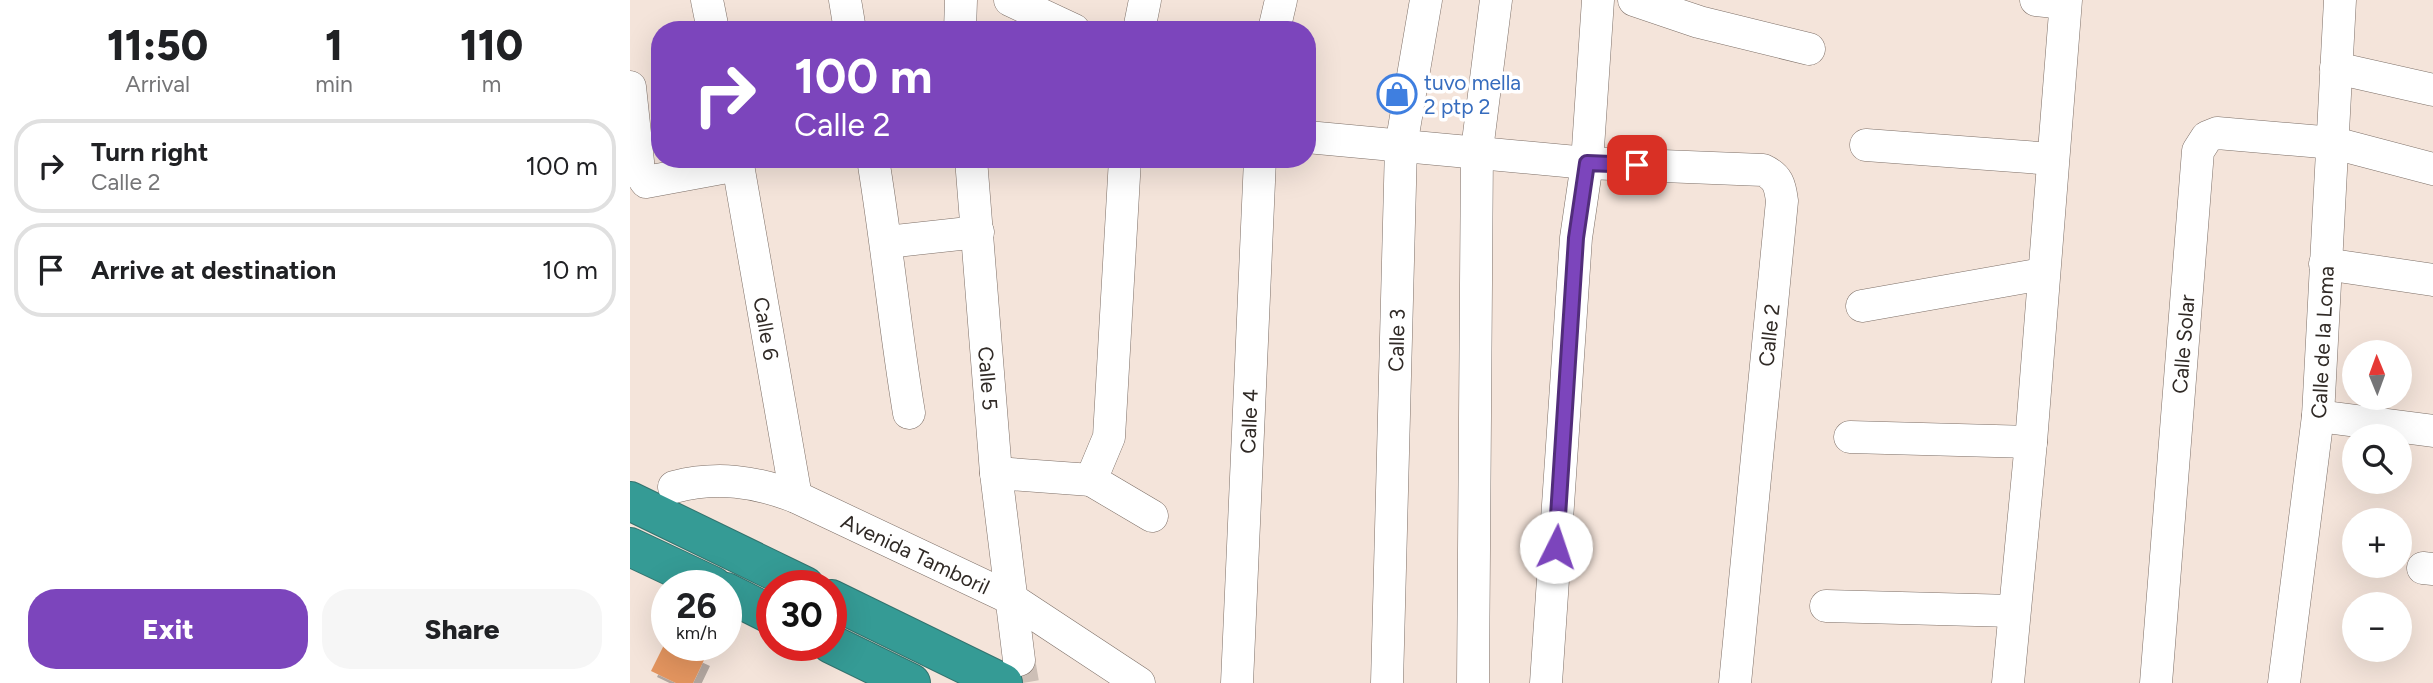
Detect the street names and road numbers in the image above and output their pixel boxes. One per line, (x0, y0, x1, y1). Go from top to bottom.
street label: Calle de la Loma (2305, 265, 2338, 419)
street label: Calle Solar (2166, 294, 2199, 395)
street label: Calle 6 (749, 295, 784, 362)
street label: Calle 2 (1753, 302, 1785, 368)
street label: Calle 3 (1383, 308, 1409, 372)
street label: Calle 5 (973, 345, 1003, 411)
street label: Calle 4 (1235, 388, 1262, 454)
street label: Avenida Tamboril (838, 508, 994, 599)

